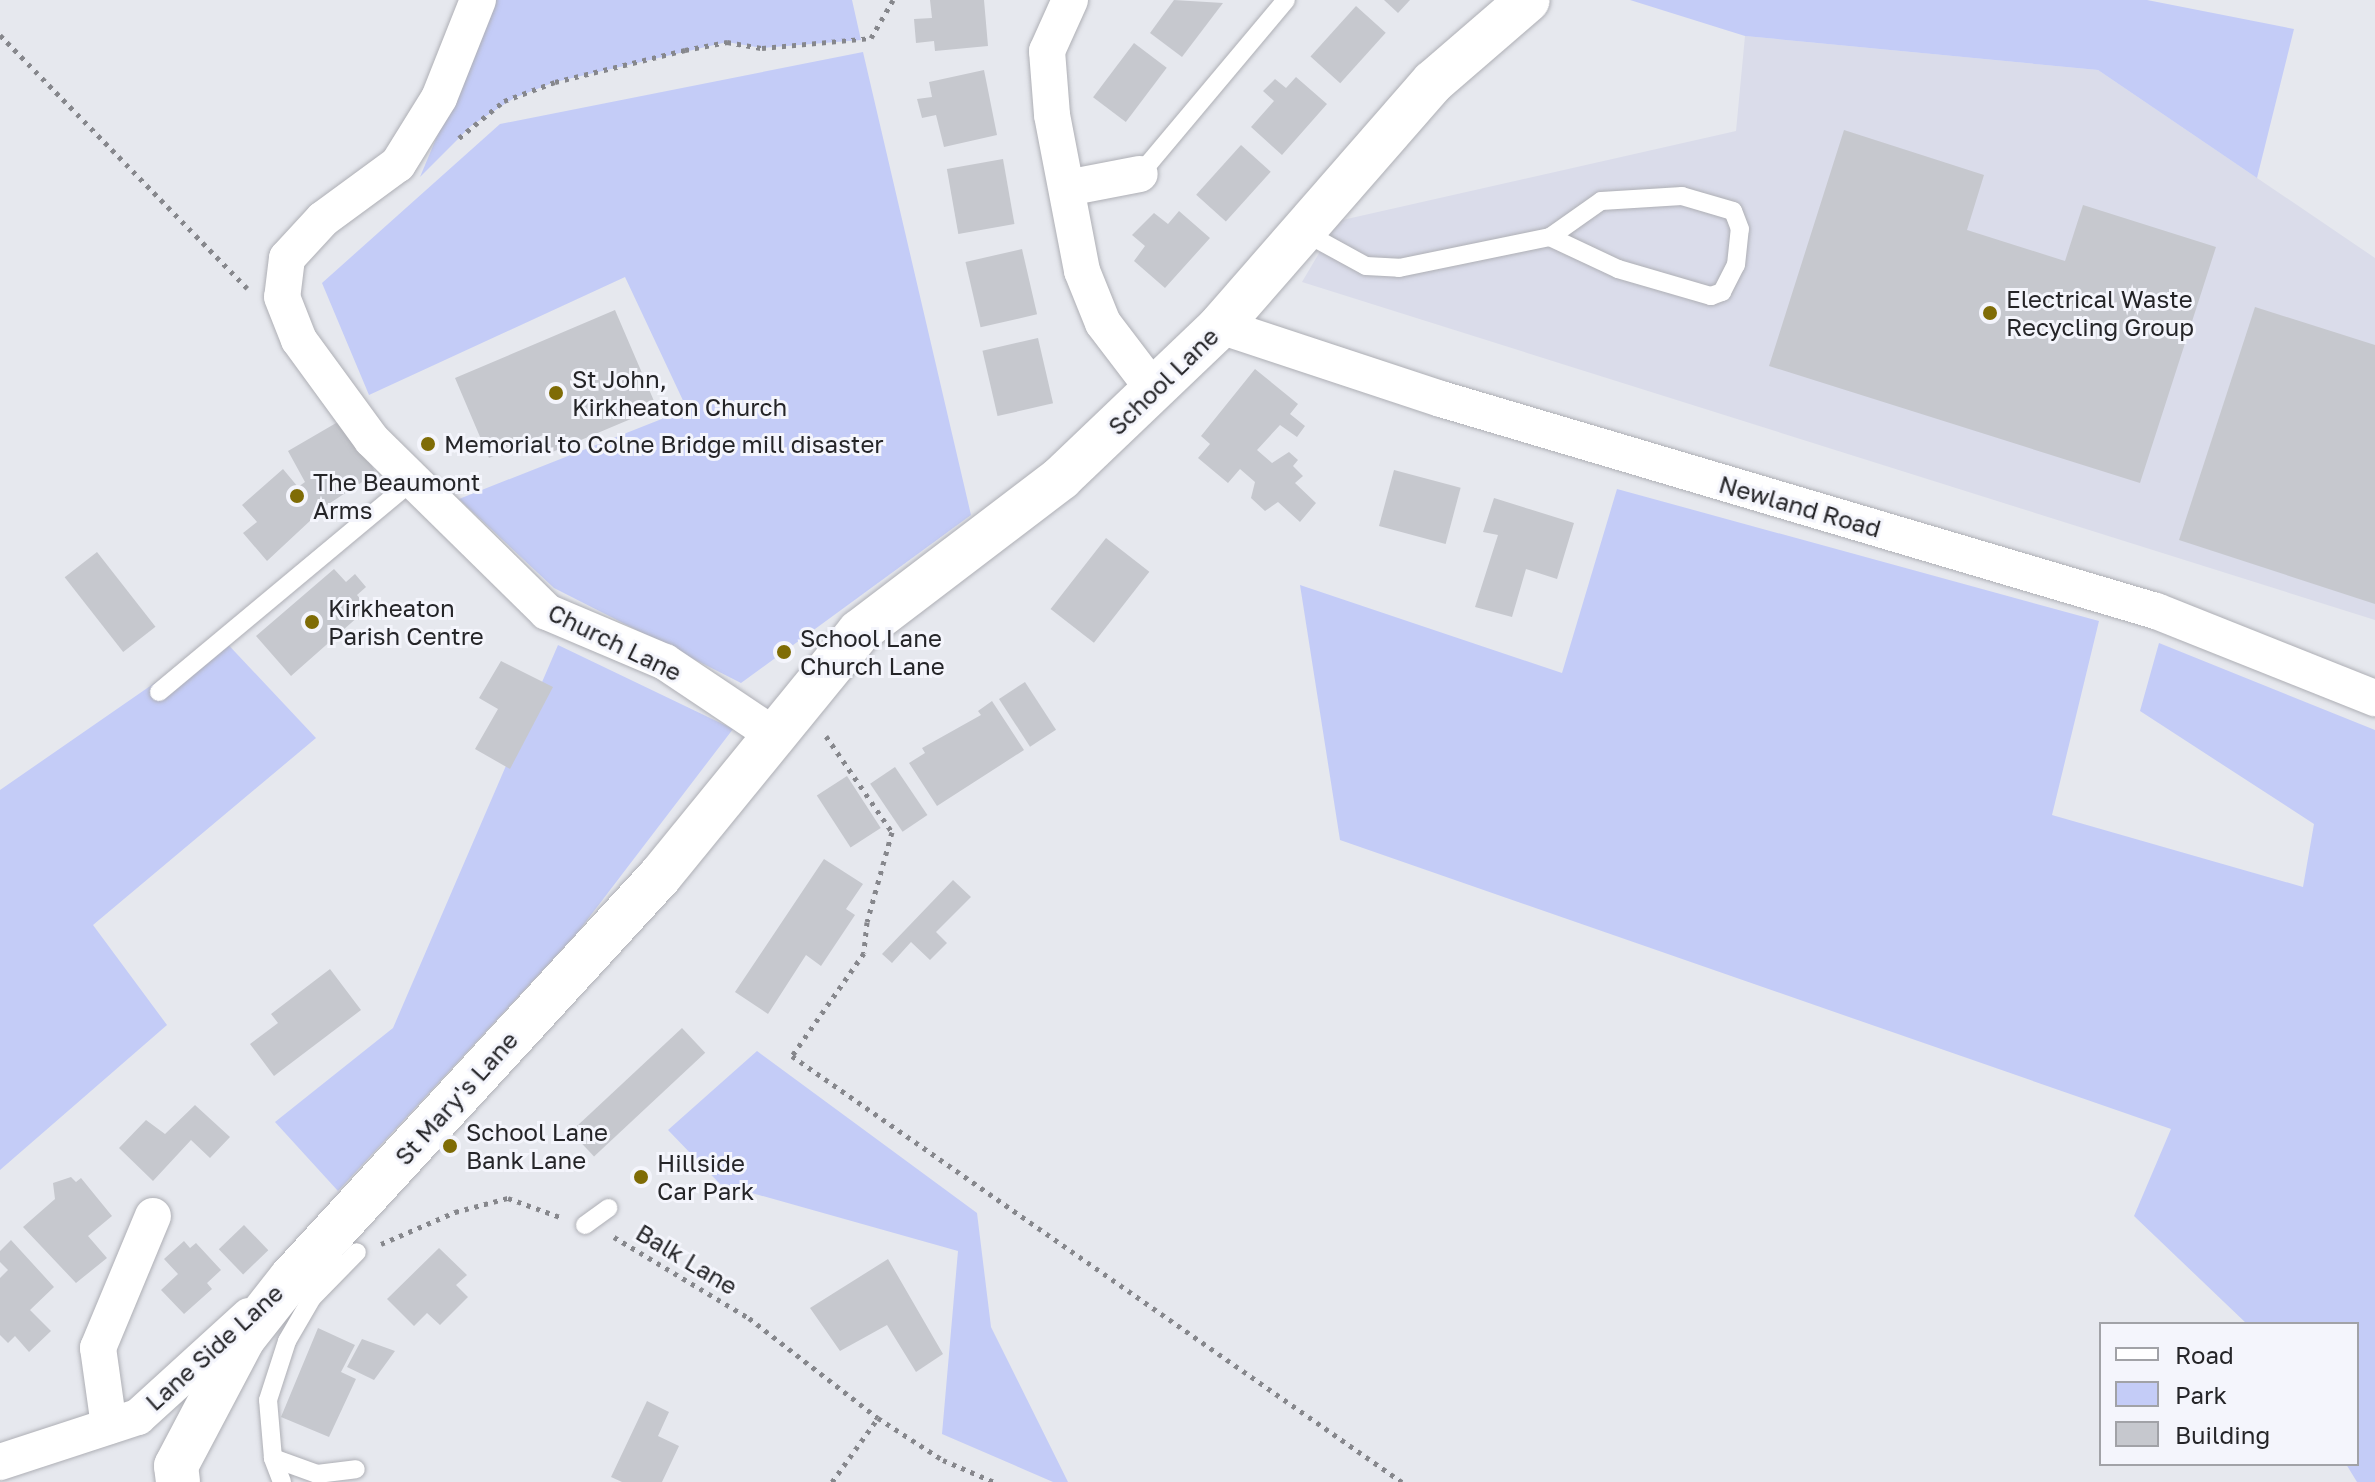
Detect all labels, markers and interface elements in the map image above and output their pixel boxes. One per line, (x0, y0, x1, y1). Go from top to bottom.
place label: Electrical Waste Recycling Group (2006, 285, 2194, 341)
marker: Electrical Waste Recycling Group (1981, 304, 1999, 322)
street label: School Lane (1102, 321, 1224, 441)
place label: St John, Kirkheaton Church (572, 365, 787, 421)
marker: St John, Kirkheaton Church (547, 384, 565, 402)
place label: Memorial to Colne Bridge mill disaster (444, 430, 884, 458)
marker: Memorial to Colne Bridge mill disaster (419, 435, 437, 453)
place label: The Beaumont Arms (313, 468, 480, 524)
street label: Newland Road (1716, 469, 1884, 543)
marker: The Beaumont Arms (288, 487, 306, 505)
place label: Kirkheaton Parish Centre (328, 594, 484, 650)
street label: Church Lane (544, 597, 686, 687)
marker: Kirkheaton Parish Centre (303, 613, 321, 631)
place label: School Lane Church Lane (800, 624, 945, 680)
marker: School Lane Church Lane (775, 643, 793, 661)
street label: St Mary's Lane (389, 1025, 523, 1171)
place label: School Lane Bank Lane (466, 1118, 608, 1174)
marker: School Lane Bank Lane (441, 1137, 459, 1155)
place label: Hillside Car Park (657, 1149, 754, 1205)
marker: Hillside Car Park (632, 1168, 650, 1186)
street label: Balk Lane (631, 1218, 743, 1300)
street label: Lane Side Lane (139, 1278, 289, 1416)
legend (2099, 1322, 2359, 1466)
text: Road (2175, 1340, 2234, 1369)
text: Park (2175, 1380, 2227, 1409)
text: Building (2175, 1420, 2270, 1449)

